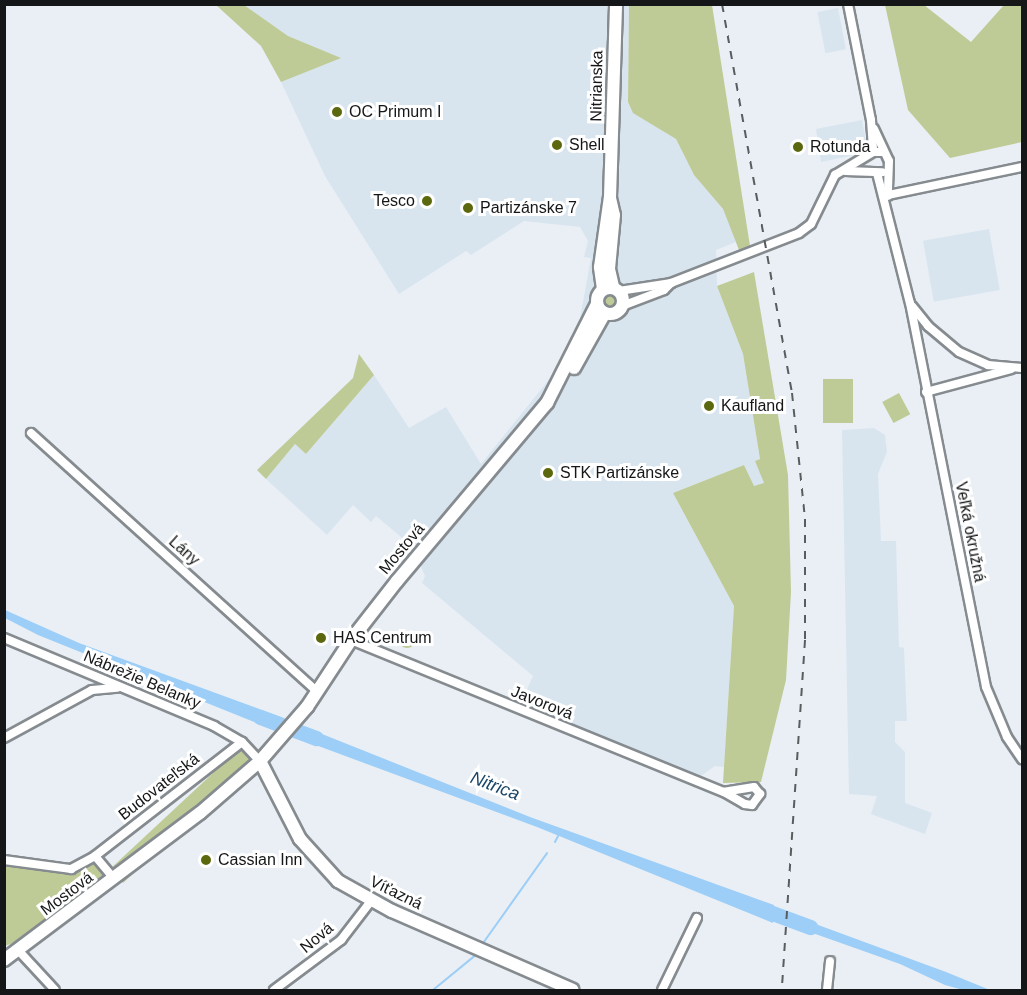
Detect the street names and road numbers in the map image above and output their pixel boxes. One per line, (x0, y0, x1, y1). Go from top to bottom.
street label: Nitrianska (587, 50, 607, 122)
street label: Veľká okružná (951, 480, 989, 584)
street label: Mostová (375, 520, 429, 578)
street label: Lány (165, 532, 203, 570)
street label: Nábrežie Belanky (81, 647, 203, 713)
street label: Javorová (508, 682, 576, 724)
street label: Budovateľská (115, 750, 203, 824)
street label: Mostová (37, 868, 97, 920)
street label: Víťazná (367, 872, 425, 914)
street label: Nová (297, 919, 337, 957)

